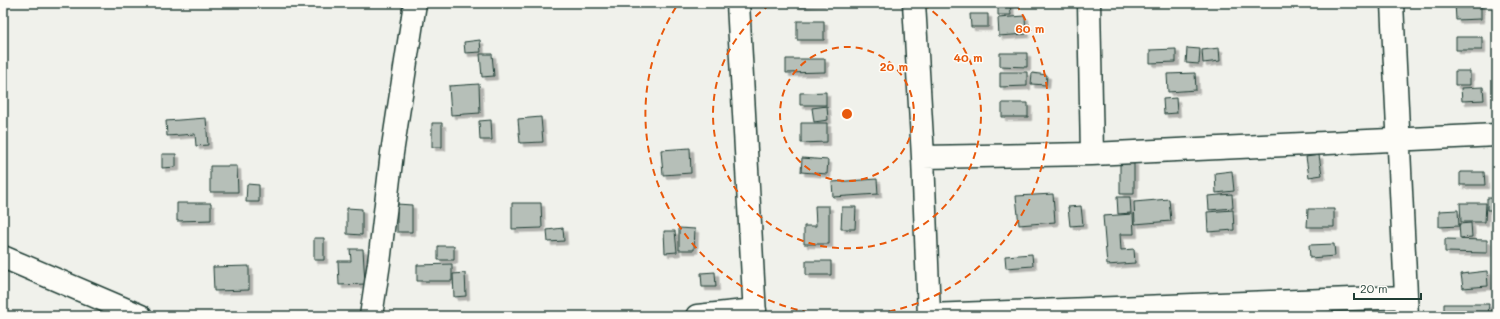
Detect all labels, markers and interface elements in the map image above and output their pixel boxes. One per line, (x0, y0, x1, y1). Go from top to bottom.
text: 60 m (1016, 20, 1044, 36)
text: 40 m (953, 49, 983, 65)
text: 20 m (880, 58, 908, 74)
centre of rings (840, 107, 854, 121)
scale bar (1354, 275, 1421, 301)
text: 20 m (1360, 280, 1388, 296)

